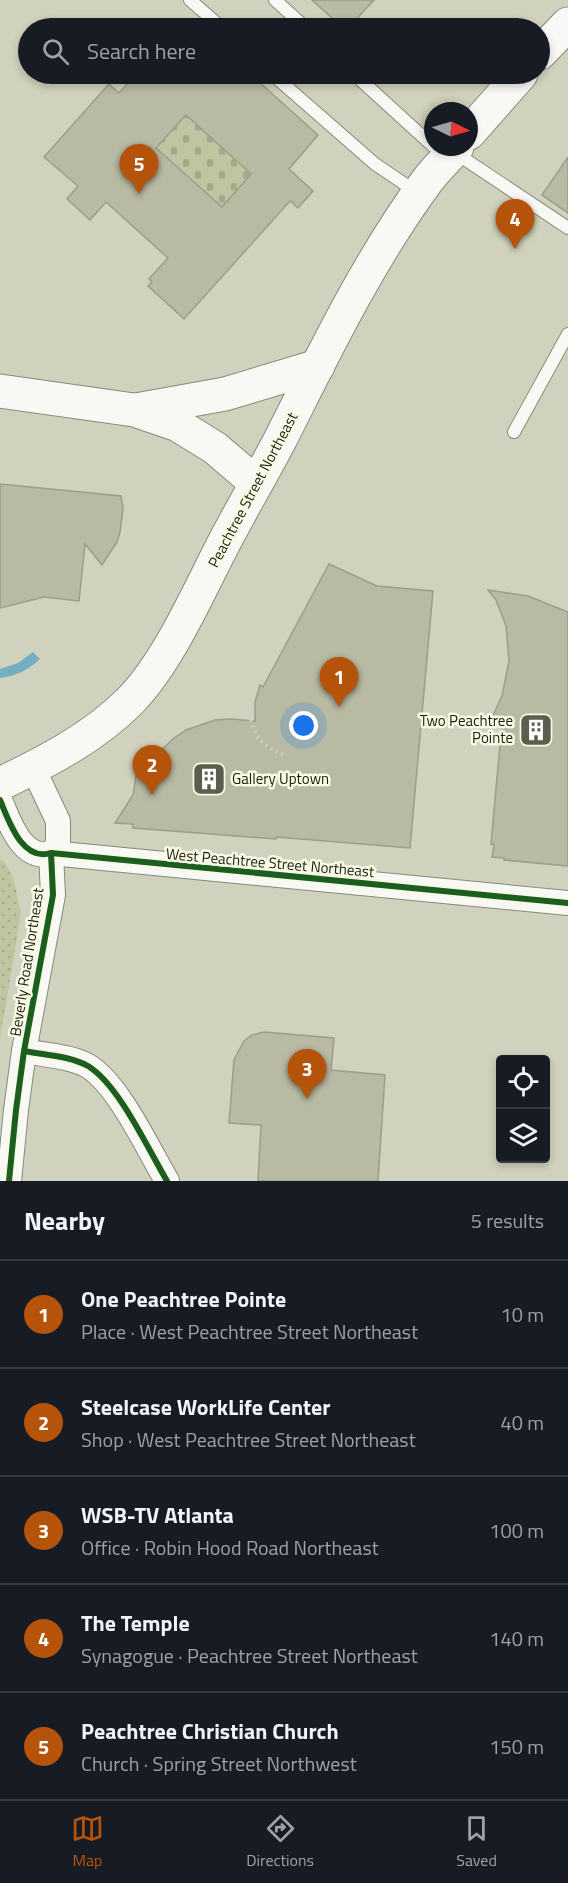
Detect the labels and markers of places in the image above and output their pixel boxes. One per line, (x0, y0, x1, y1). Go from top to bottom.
pin: 5 (120, 144, 158, 194)
pin: 4 (496, 200, 534, 249)
pin: 1 (320, 658, 358, 707)
place label: Two Peachtree Pointe (420, 709, 513, 749)
building icon: Two Peachtree Pointe (518, 712, 554, 748)
pin: 2 (132, 746, 172, 795)
building icon: Gallery Uptown (191, 761, 227, 797)
place label: Gallery Uptown (232, 767, 329, 790)
pin: 3 (288, 1050, 326, 1099)

